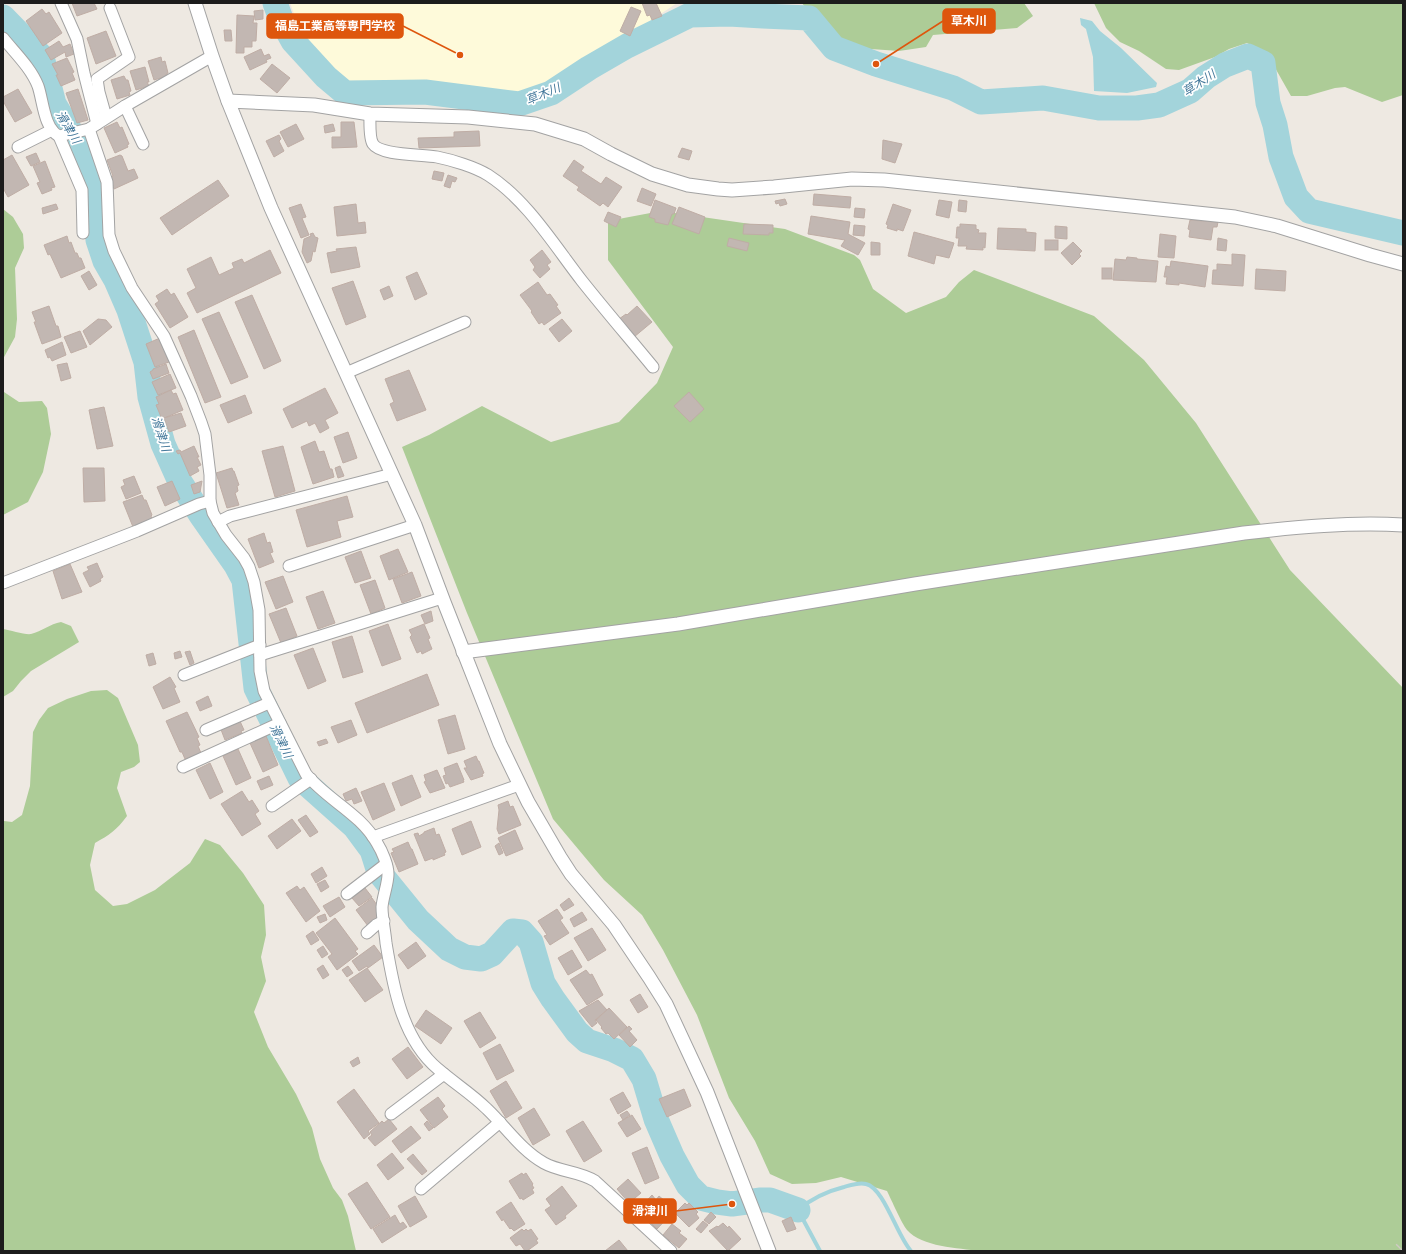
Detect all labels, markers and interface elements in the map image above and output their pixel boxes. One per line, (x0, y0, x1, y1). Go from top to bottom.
callout: 草木川 (943, 9, 995, 33)
text: 草木川 (951, 12, 987, 29)
callout: 福島工業高等専門学校 (267, 14, 403, 38)
text: 福島工業高等専門学校 (275, 17, 395, 34)
water label: 草木川 (1179, 65, 1220, 100)
water label: 草木川 (523, 78, 565, 108)
water label: 滑津川 (52, 107, 86, 148)
water label: 滑津川 (148, 414, 176, 455)
water label: 滑津川 (266, 721, 298, 762)
callout: 滑津川 (624, 1199, 676, 1223)
text: 滑津川 (632, 1202, 668, 1219)

